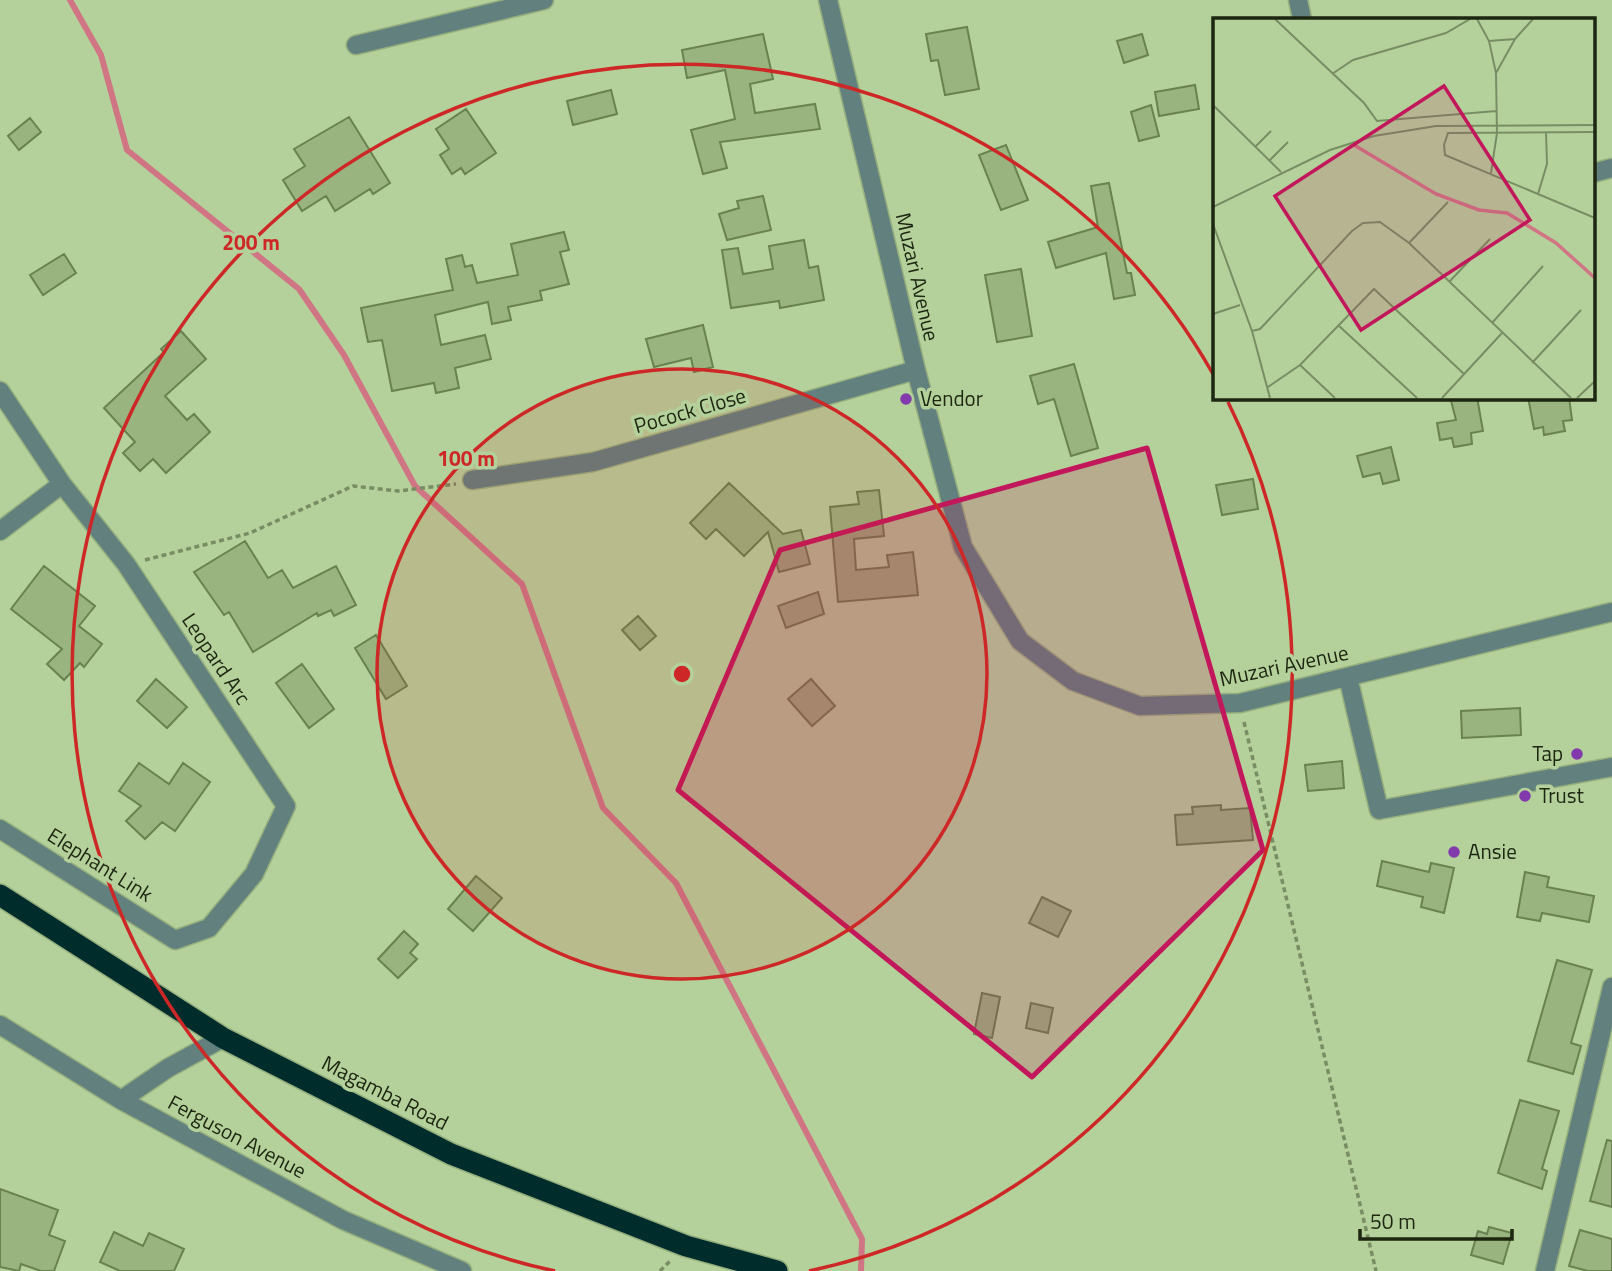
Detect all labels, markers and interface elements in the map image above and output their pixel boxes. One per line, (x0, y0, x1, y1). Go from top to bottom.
inset map (1213, 18, 1594, 399)
street label: Muzari Avenue (888, 209, 948, 344)
text: 200 m (222, 226, 280, 258)
street label: Pocock Close (630, 379, 749, 441)
place label: Vendor (920, 382, 983, 414)
marker: Vendor (898, 391, 914, 407)
text: 100 m (437, 442, 495, 474)
street label: Leopard Arc (174, 606, 259, 711)
street label: Muzari Avenue (1216, 636, 1351, 694)
centre of rings (670, 662, 694, 686)
place label: Tap (1532, 737, 1563, 769)
marker: Tap (1569, 746, 1585, 762)
place label: Trust (1539, 779, 1584, 811)
marker: Trust (1517, 788, 1533, 804)
street label: Elephant Link (42, 819, 160, 909)
place label: Ansie (1468, 835, 1517, 867)
marker: Ansie (1446, 844, 1462, 860)
street label: Magamba Road (316, 1046, 455, 1138)
street label: Ferguson Avenue (163, 1086, 312, 1186)
scale bar (1360, 1198, 1512, 1242)
text: 50 m (1370, 1205, 1416, 1237)

